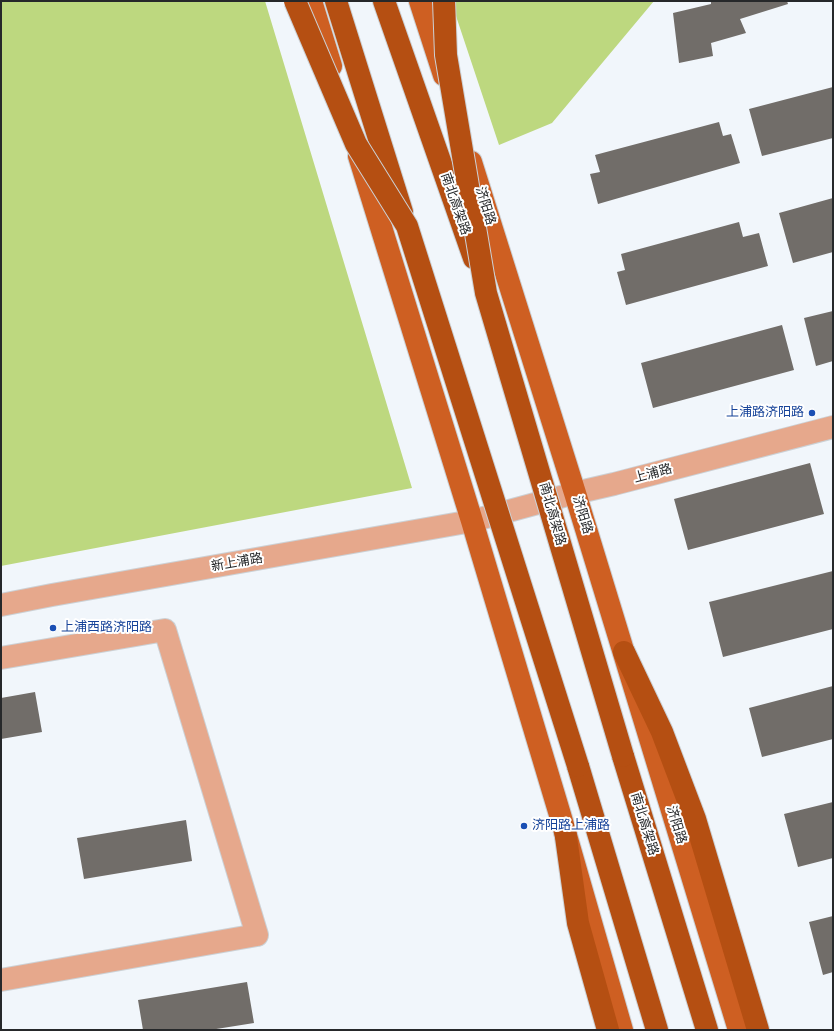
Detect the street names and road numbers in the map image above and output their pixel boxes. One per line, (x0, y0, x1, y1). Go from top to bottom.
street label: 南北高架路 (437, 171, 473, 237)
street label: 济阳路 (472, 185, 498, 227)
street label: 上浦路 (632, 461, 674, 487)
street label: 南北高架路 (536, 481, 568, 547)
street label: 济阳路 (569, 494, 595, 536)
street label: 新上浦路 (210, 551, 264, 575)
street label: 南北高架路 (627, 791, 661, 857)
street label: 济阳路 (663, 804, 689, 846)

